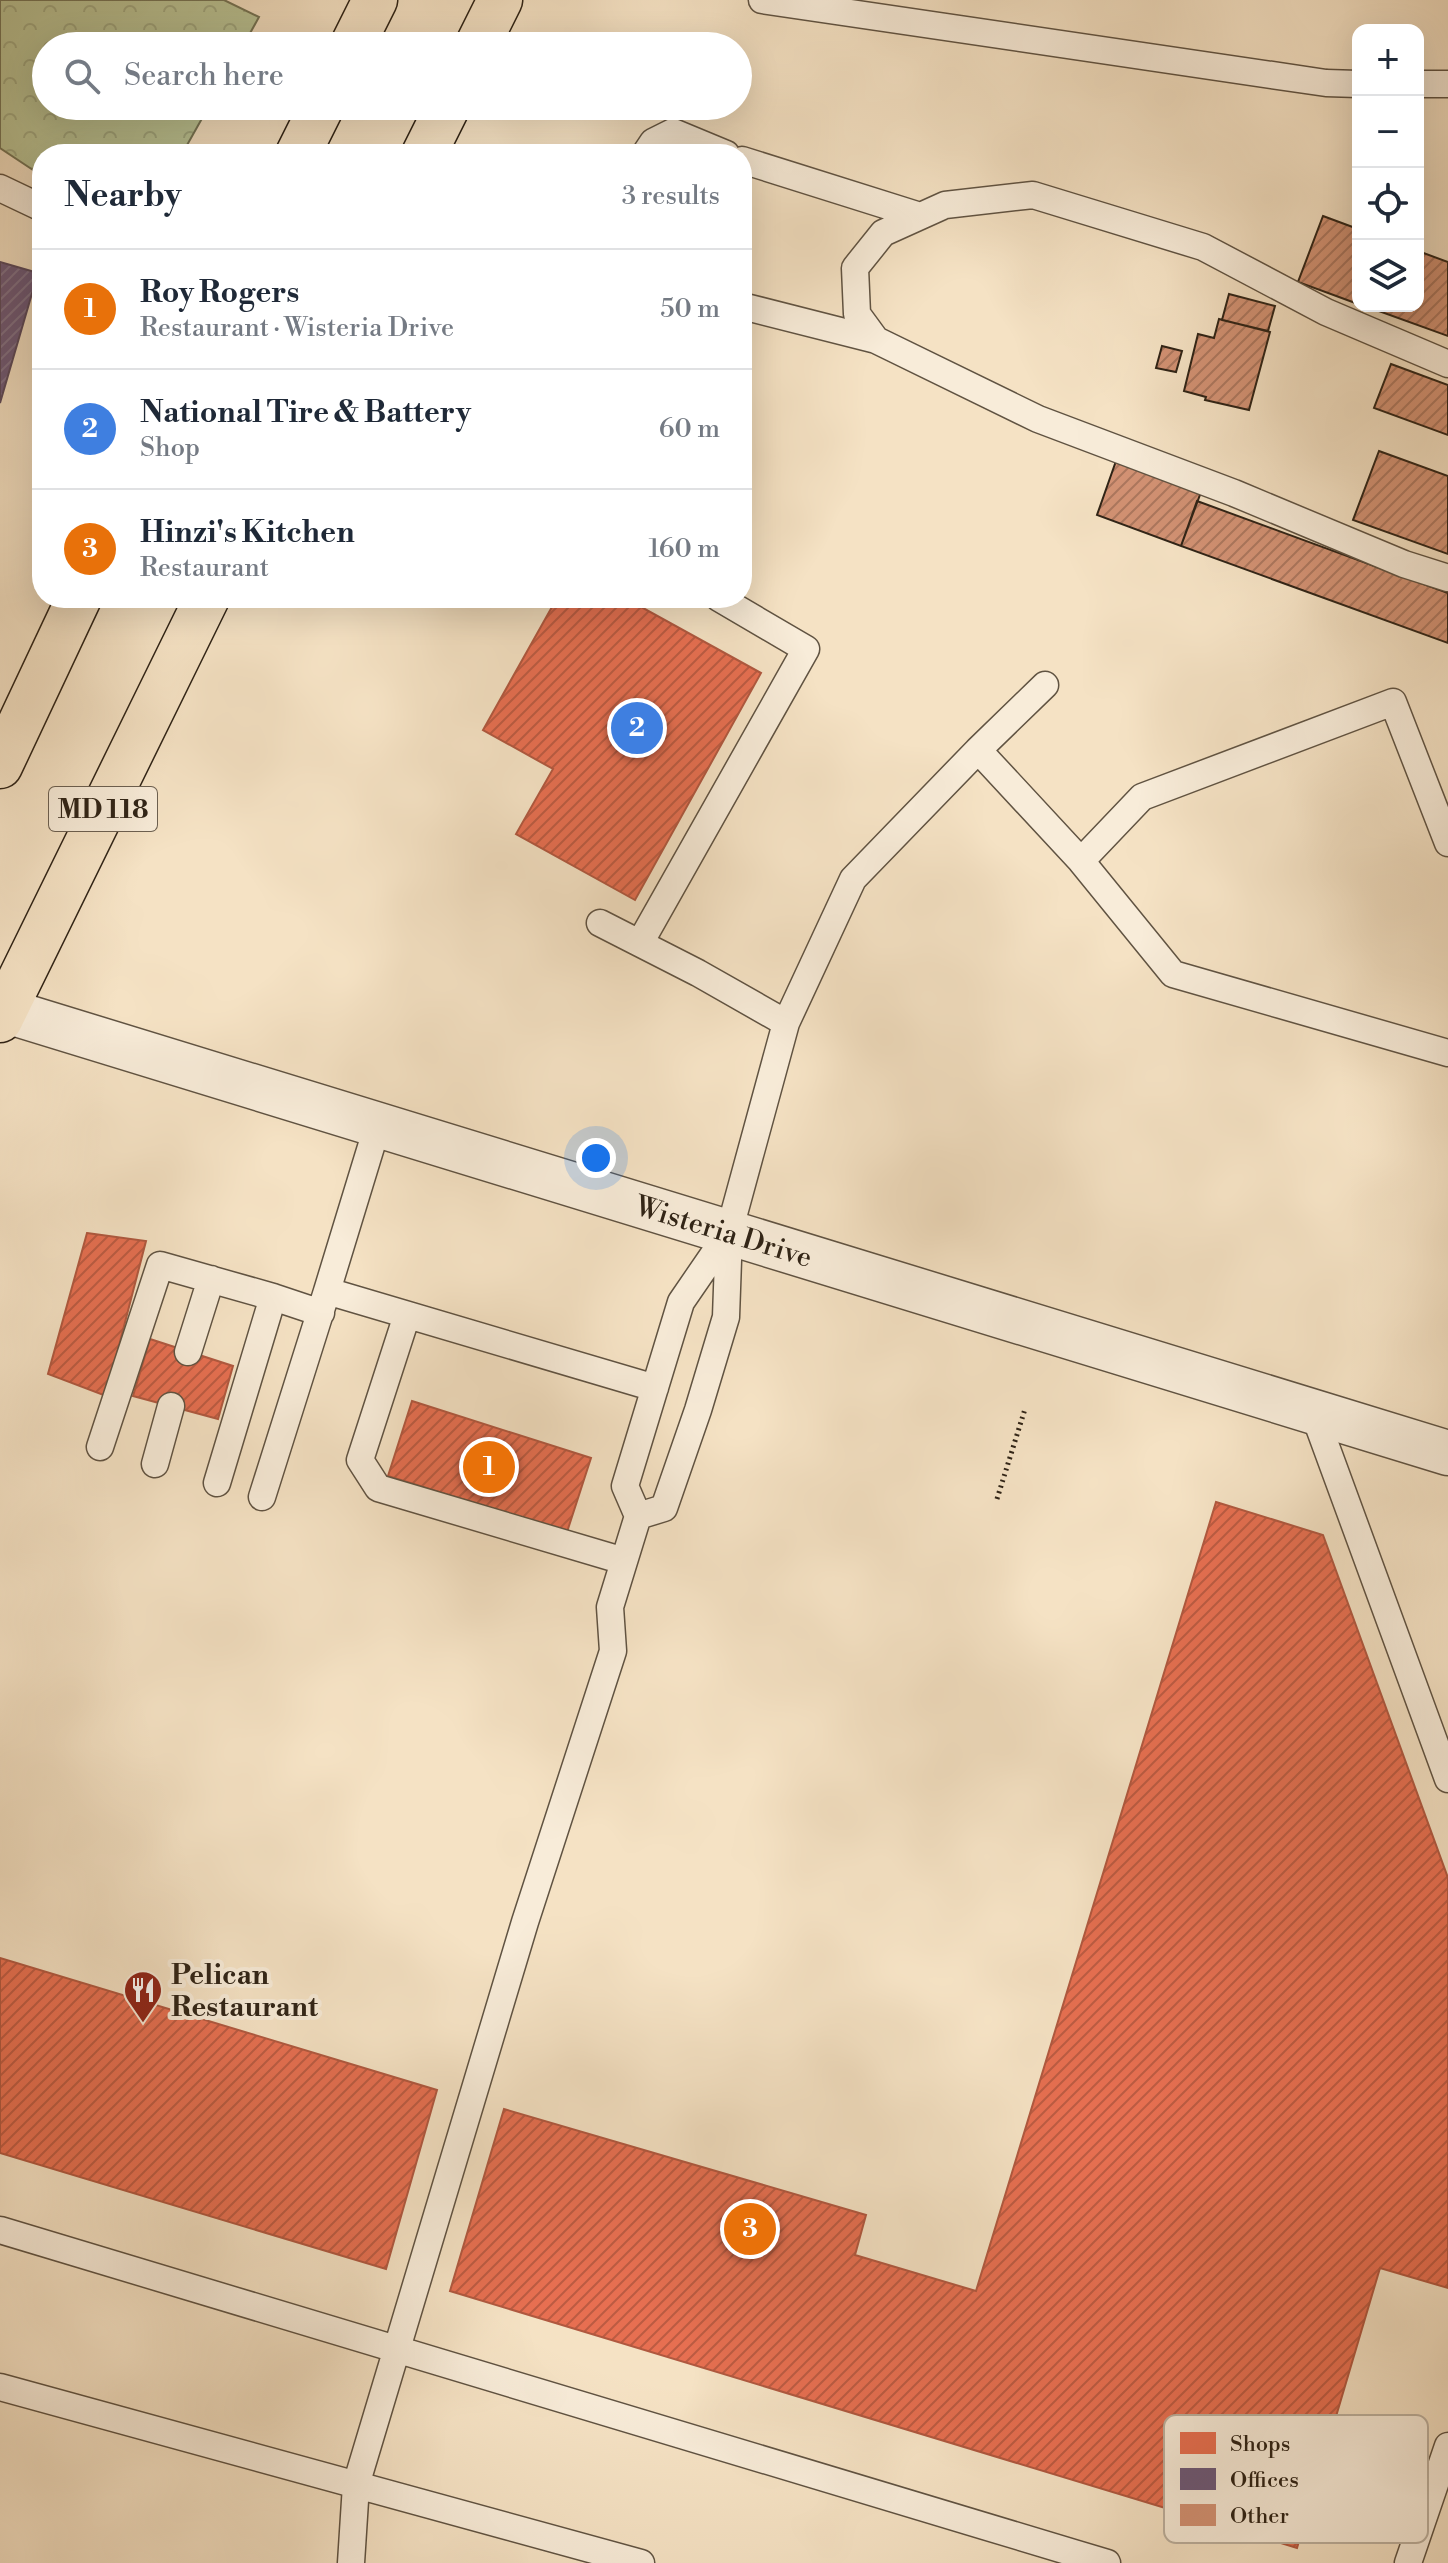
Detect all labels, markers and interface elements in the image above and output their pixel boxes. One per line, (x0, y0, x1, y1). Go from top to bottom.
map controls (1352, 24, 1424, 312)
button: + (1352, 24, 1424, 96)
search box (32, 32, 752, 120)
icon: search (60, 54, 104, 98)
text: Search here (124, 57, 284, 95)
button: − (1352, 96, 1424, 168)
button: locate (1352, 168, 1424, 240)
text: Nearby (64, 175, 182, 217)
text: 3 results (622, 180, 720, 212)
button: layers (1352, 240, 1424, 312)
text: Roy Rogers (140, 274, 299, 312)
text: 1 (84, 293, 96, 325)
text: 50 m (660, 293, 720, 325)
text: Restaurant · Wisteria Drive (140, 312, 454, 344)
text: National Tire & Battery (140, 394, 471, 432)
text: 2 (82, 413, 98, 445)
text: 60 m (659, 413, 720, 445)
text: Shop (140, 432, 200, 464)
text: Hinzi's Kitchen (140, 514, 355, 552)
text: 3 (82, 533, 98, 565)
text: 160 m (649, 533, 720, 565)
text: Restaurant (140, 552, 269, 584)
pin: 2 (611, 698, 663, 758)
road number: MD 118 (49, 787, 157, 831)
your location (576, 1138, 616, 1178)
street label: Wisteria Drive (630, 1189, 816, 1276)
pin: 1 (463, 1437, 515, 1497)
place label: Pelican Restaurant (171, 1958, 319, 2025)
restaurant icon: Pelican Restaurant (122, 1969, 164, 2024)
pin: 3 (724, 2199, 776, 2259)
legend (1164, 2415, 1428, 2543)
text: Shops (1230, 2431, 1290, 2458)
text: Offices (1230, 2467, 1299, 2494)
text: Other (1230, 2503, 1289, 2530)

